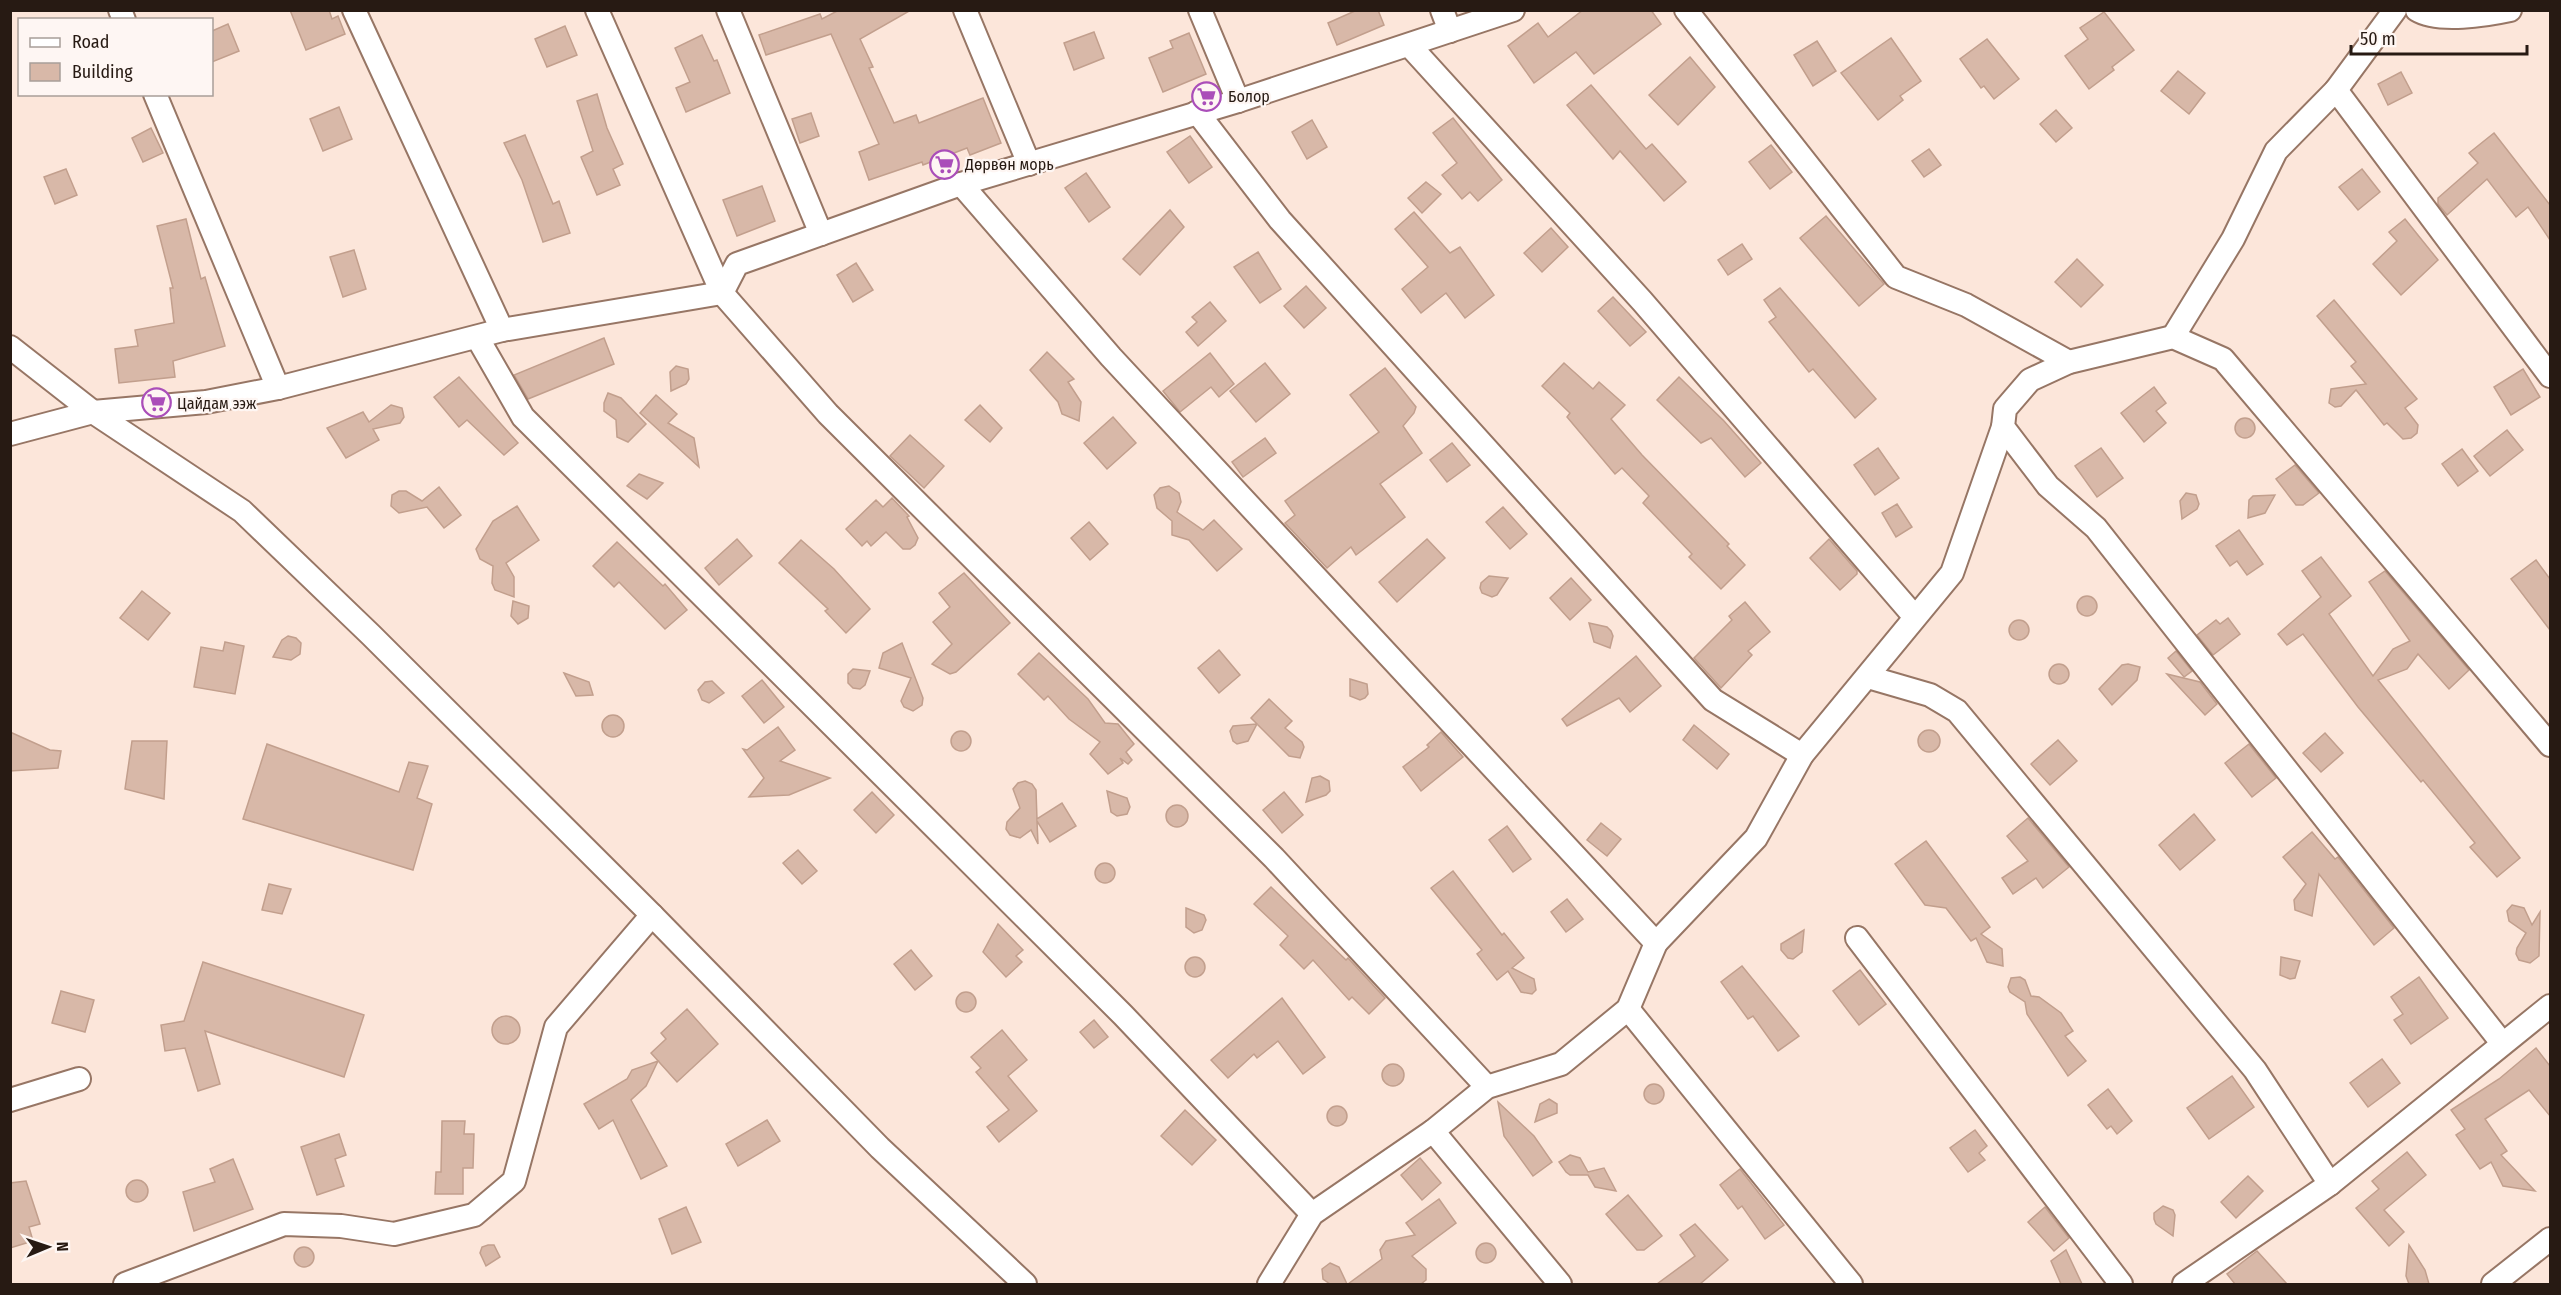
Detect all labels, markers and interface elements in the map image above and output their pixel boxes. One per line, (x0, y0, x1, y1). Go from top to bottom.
legend (18, 18, 213, 96)
scale bar (2351, 18, 2526, 56)
text: 50 m (2360, 28, 2396, 50)
text: Road (72, 31, 109, 53)
text: Building (72, 61, 133, 83)
supermarket icon: Болор (1191, 80, 1223, 112)
place label: Болор (1228, 87, 1270, 106)
supermarket icon: Дөрвөн морь (928, 148, 960, 180)
place label: Дөрвөн морь (964, 155, 1054, 174)
supermarket icon: Цайдам ээж (140, 387, 172, 419)
place label: Цайдам ээж (177, 394, 257, 413)
north arrow (18, 1217, 78, 1277)
text: N (53, 1241, 72, 1252)

